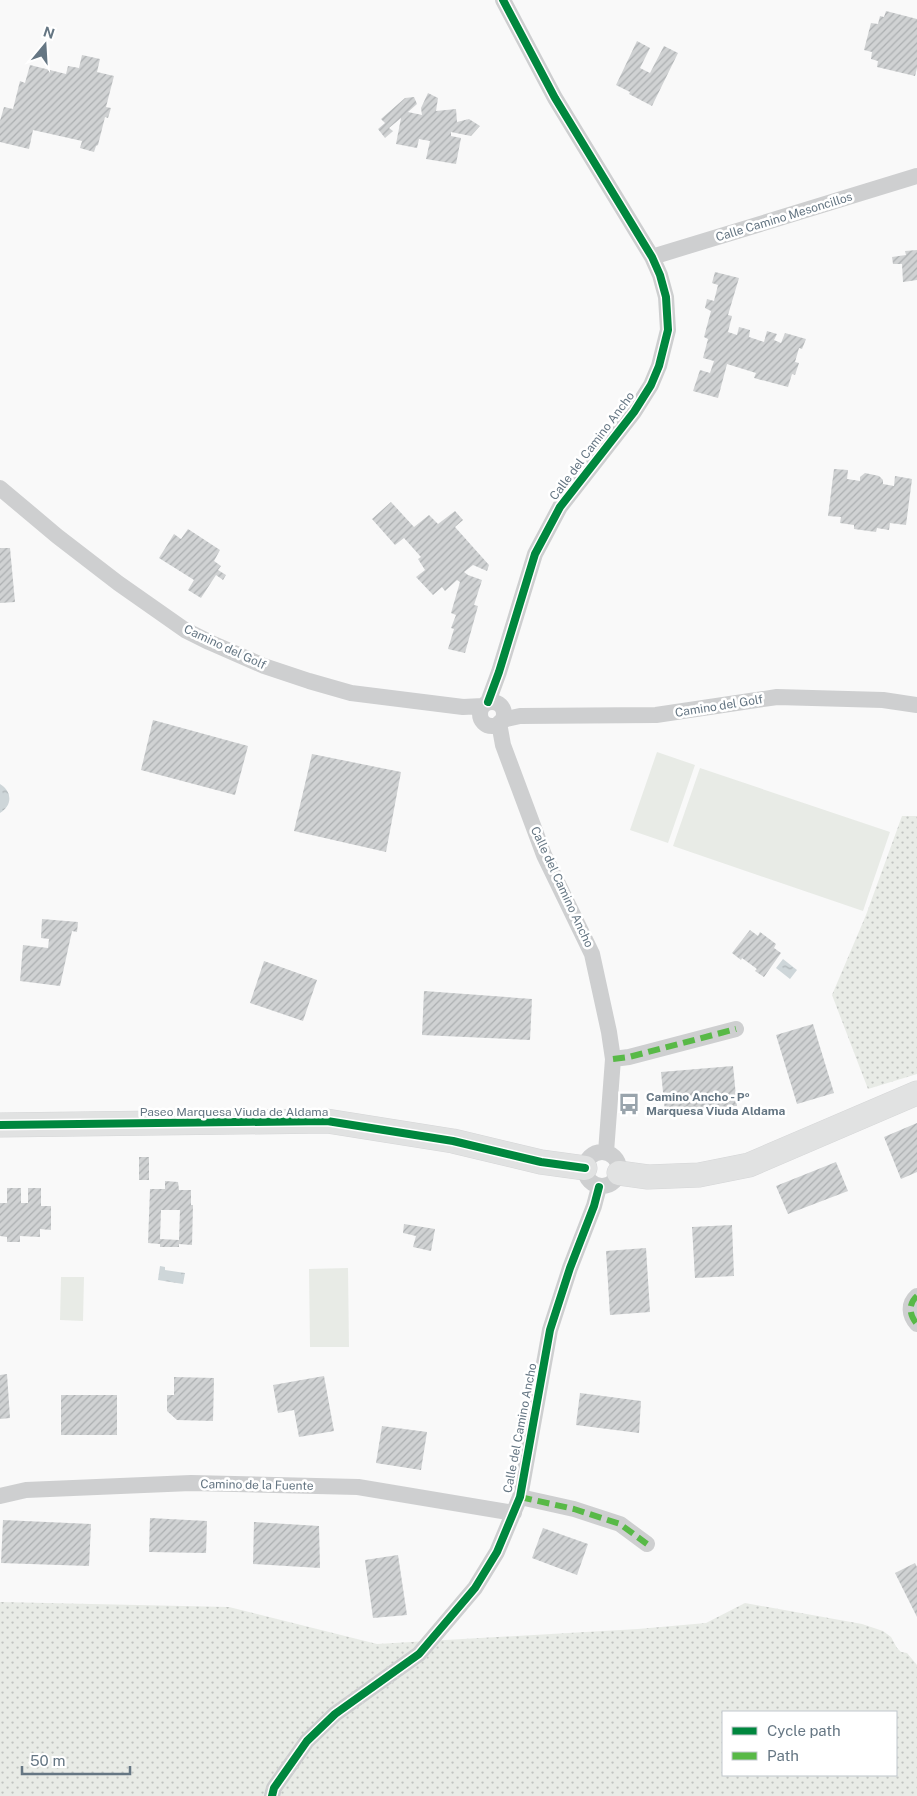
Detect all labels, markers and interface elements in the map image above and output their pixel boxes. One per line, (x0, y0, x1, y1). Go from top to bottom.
north arrow (20, 20, 70, 70)
text: N (41, 23, 57, 42)
street label: Calle Camino Mesoncillos (714, 190, 854, 244)
street label: Calle del Camino Ancho (547, 389, 637, 503)
street label: Camino del Golf (182, 622, 268, 672)
street label: Camino del Golf (674, 692, 764, 720)
street label: Calle del Camino Ancho (528, 824, 596, 950)
place label: Camino Ancho - Pº Marquesa Viuda Aldama (646, 1090, 785, 1118)
bus stop icon: Camino Ancho - Pº Marquesa Viuda Aldama (616, 1091, 642, 1117)
street label: Paseo Marquesa Viuda de Aldama (140, 1105, 328, 1119)
street label: Calle del Camino Ancho (501, 1362, 540, 1494)
street label: Camino de la Fuente (200, 1477, 314, 1493)
legend (722, 1711, 897, 1776)
text: Cycle path (767, 1722, 841, 1739)
scale bar (22, 1744, 130, 1776)
text: Path (767, 1747, 799, 1764)
text: 50 m (30, 1752, 65, 1769)

